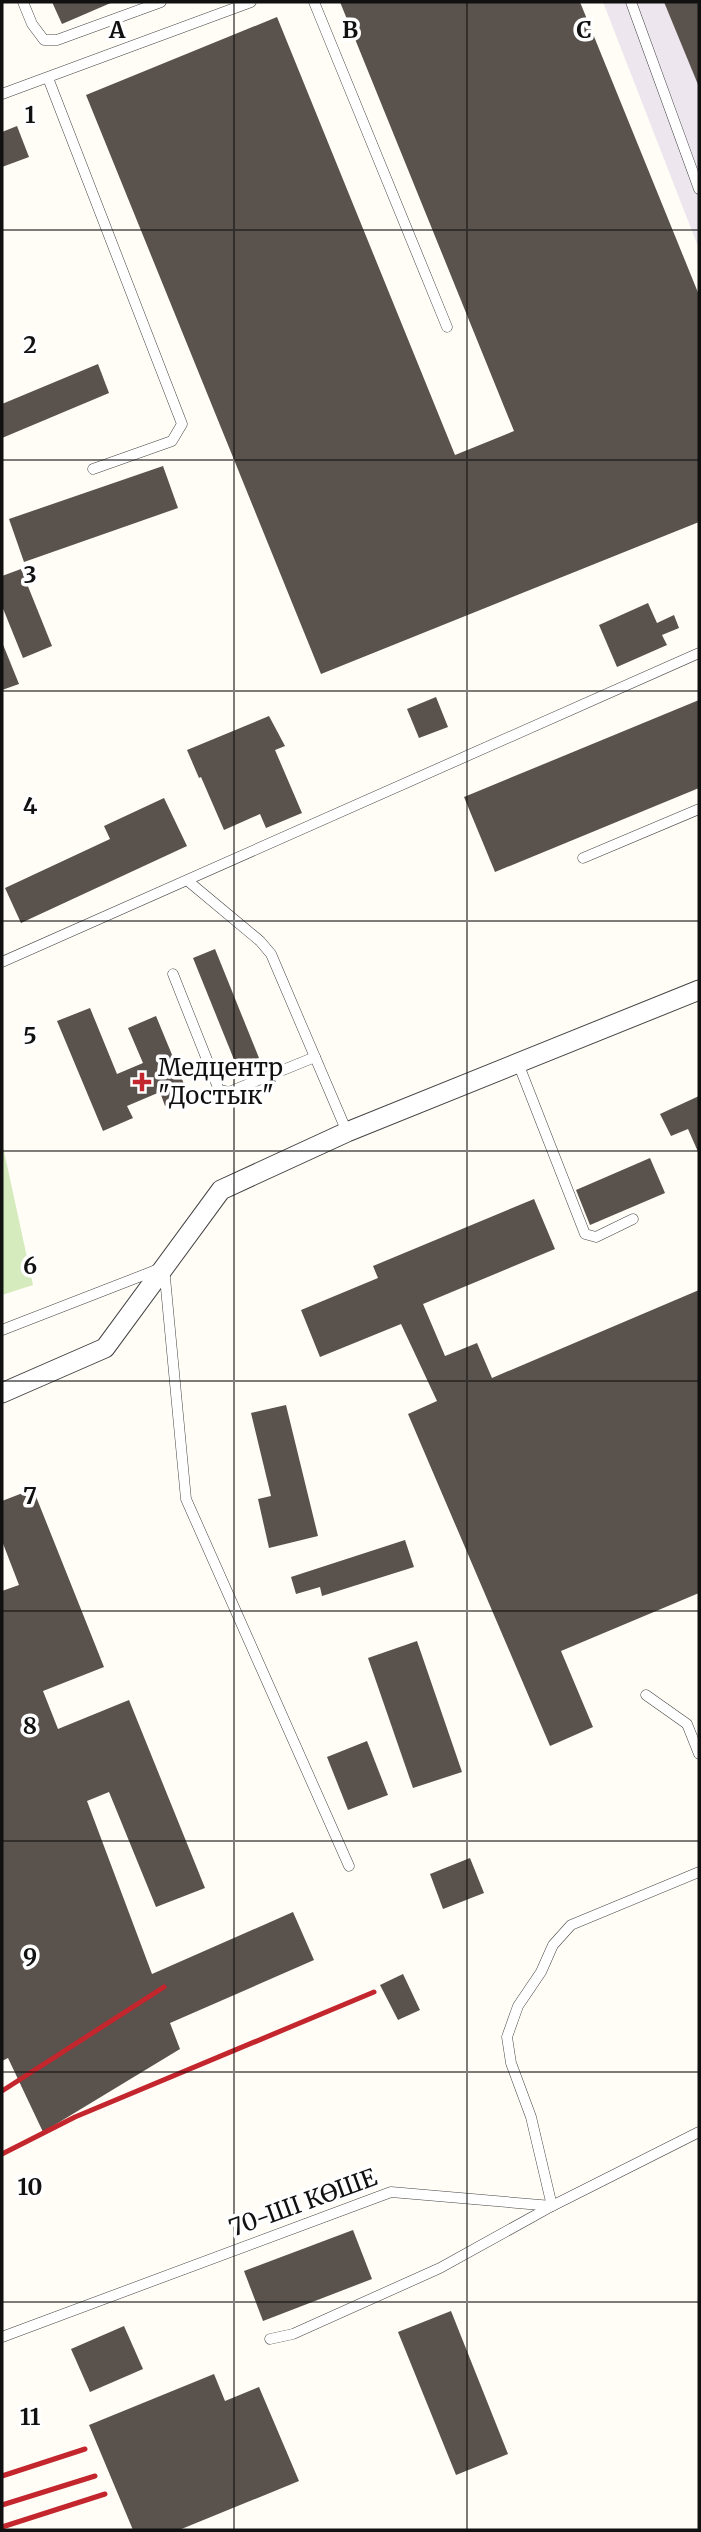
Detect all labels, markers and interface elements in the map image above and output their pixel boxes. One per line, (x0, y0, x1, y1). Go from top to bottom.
text: A (108, 15, 126, 44)
text: B (342, 15, 358, 44)
text: C (576, 15, 592, 44)
text: 1 (25, 100, 36, 129)
text: 2 (23, 330, 37, 359)
text: 3 (23, 560, 37, 589)
text: 4 (23, 791, 38, 820)
text: 5 (23, 1021, 37, 1050)
place label: Медцентр "Достык" (158, 1052, 283, 1111)
marker: Медцентр "Достык" (132, 1072, 152, 1092)
text: 6 (23, 1251, 37, 1280)
text: 7 (23, 1481, 37, 1510)
text: 8 (23, 1711, 37, 1740)
text: 9 (23, 1942, 37, 1971)
street label: 70-ШІ КӨШЕ (225, 2161, 382, 2244)
text: 10 (18, 2172, 42, 2201)
text: 11 (20, 2402, 41, 2431)

